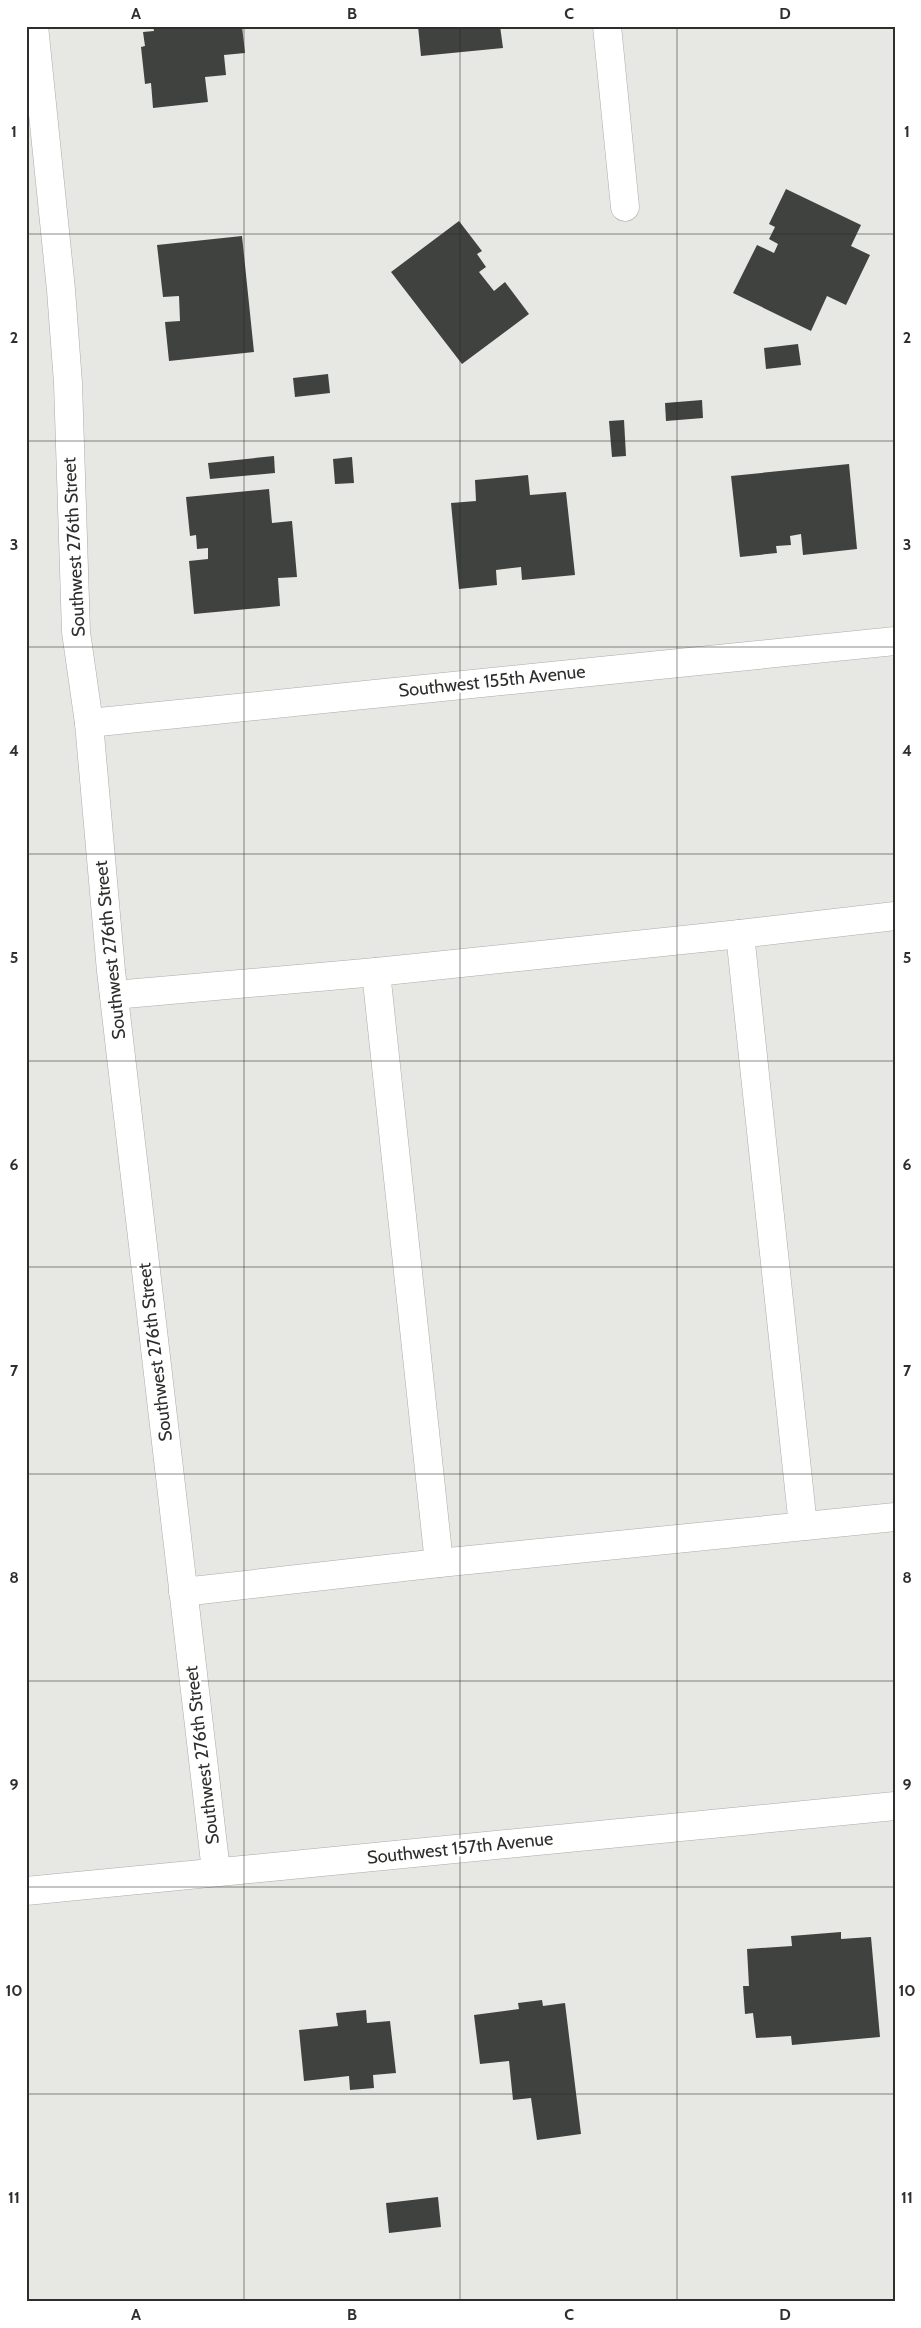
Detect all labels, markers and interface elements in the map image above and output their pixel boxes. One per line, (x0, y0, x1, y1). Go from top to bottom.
text: A (131, 4, 141, 23)
text: B (347, 4, 357, 23)
text: C (564, 4, 574, 23)
text: D (779, 4, 791, 23)
text: 1 (11, 122, 17, 141)
text: 1 (904, 122, 910, 141)
text: 2 (10, 328, 18, 347)
text: 2 (903, 328, 911, 347)
street label: Southwest 276th Street (58, 457, 90, 637)
text: 3 (10, 535, 18, 554)
text: 3 (903, 535, 911, 554)
street label: Southwest 155th Avenue (398, 660, 586, 702)
text: 4 (9, 741, 19, 760)
text: 4 (902, 741, 912, 760)
street label: Southwest 276th Street (90, 859, 130, 1041)
text: 5 (10, 948, 18, 967)
text: 5 (903, 948, 911, 967)
text: 6 (10, 1155, 19, 1174)
text: 6 (903, 1155, 912, 1174)
street label: Southwest 276th Street (133, 1261, 177, 1443)
text: 7 (10, 1361, 19, 1380)
text: 7 (903, 1361, 912, 1380)
text: 8 (9, 1568, 19, 1587)
text: 8 (902, 1568, 912, 1587)
street label: Southwest 276th Street (180, 1664, 224, 1846)
text: 9 (10, 1775, 19, 1794)
text: 9 (903, 1775, 912, 1794)
street label: Southwest 157th Avenue (366, 1827, 554, 1869)
text: 10 (5, 1981, 23, 2000)
text: 10 (898, 1981, 916, 2000)
text: 11 (8, 2188, 20, 2207)
text: 11 (901, 2188, 913, 2207)
text: A (131, 2305, 141, 2324)
text: B (347, 2305, 357, 2324)
text: C (564, 2305, 574, 2324)
text: D (779, 2305, 791, 2324)

